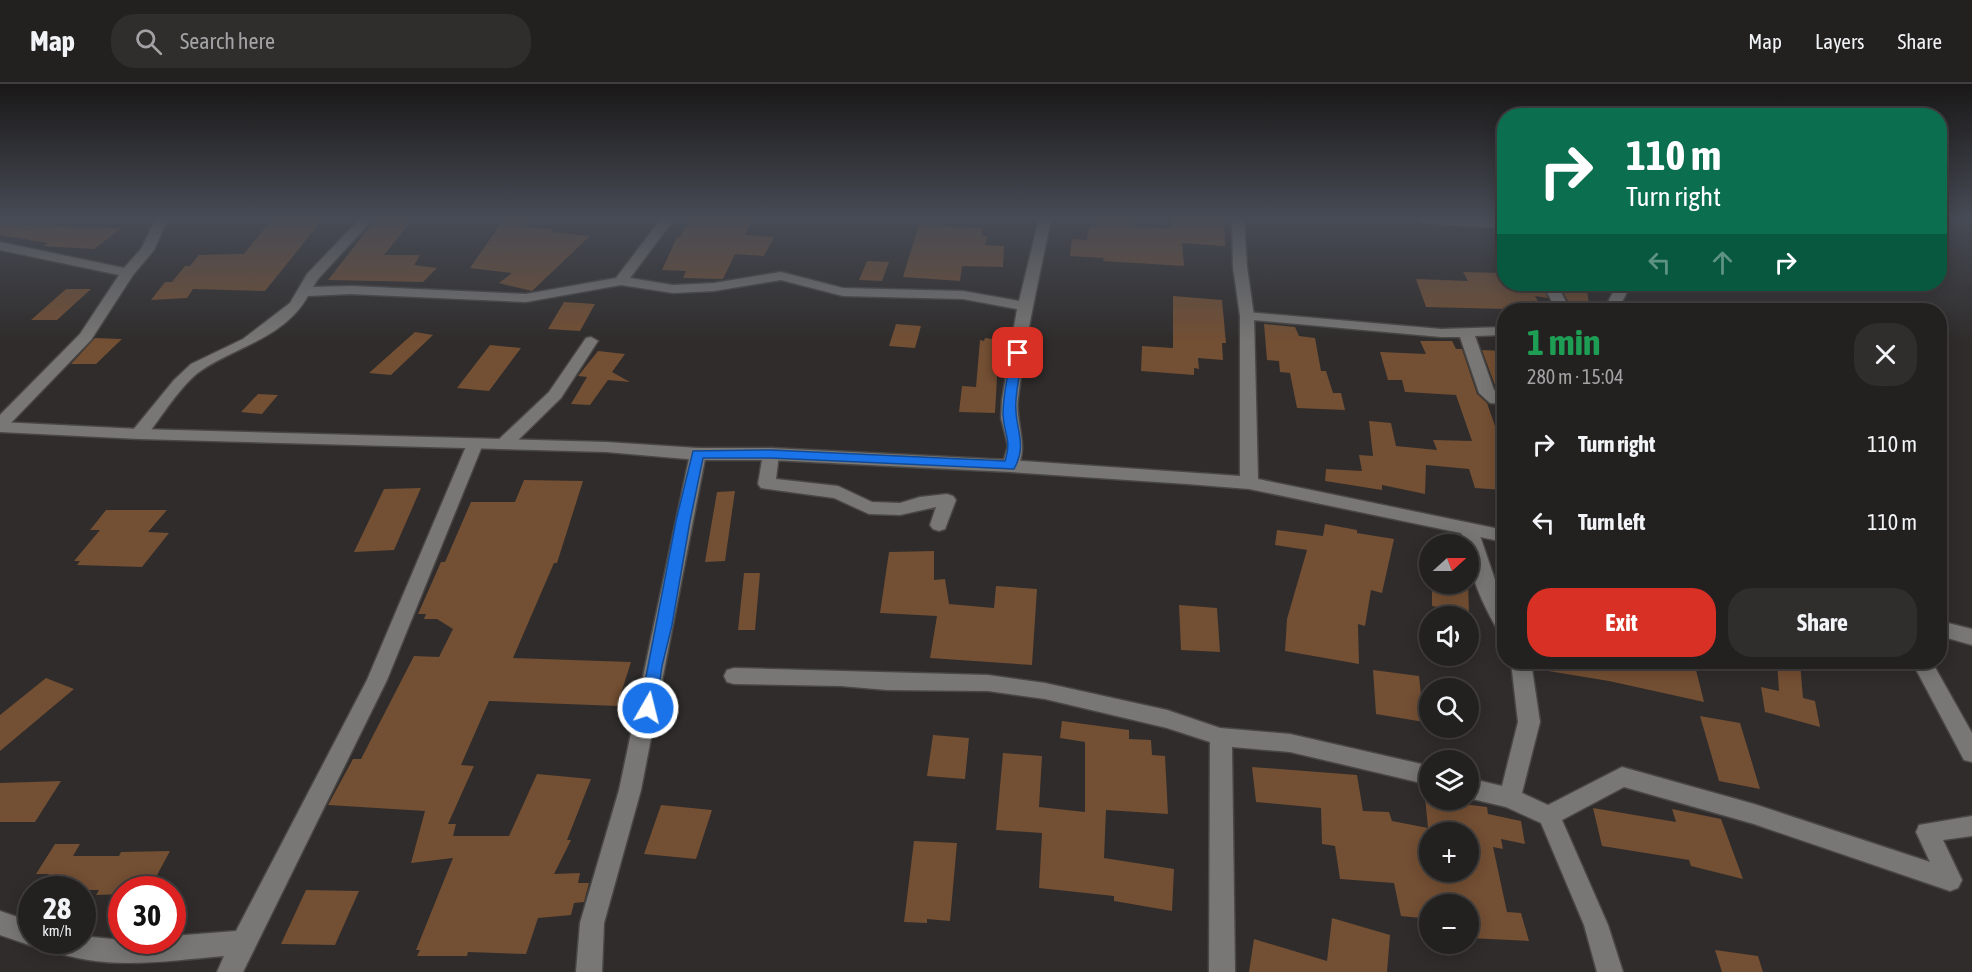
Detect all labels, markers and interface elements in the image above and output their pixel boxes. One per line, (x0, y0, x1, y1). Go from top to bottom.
search box (111, 14, 531, 68)
text: Map (30, 25, 75, 57)
icon: search (132, 25, 165, 58)
text: Search here (180, 28, 275, 54)
text: Map (1748, 29, 1782, 53)
text: Layers (1815, 29, 1865, 53)
text: Share (1898, 29, 1942, 53)
text: 110 m (1626, 131, 1721, 179)
icon: right (1527, 132, 1605, 210)
text: Turn right (1626, 181, 1721, 212)
icon: left (1643, 246, 1676, 279)
icon: ahead (1706, 246, 1739, 279)
icon: right (1769, 246, 1802, 279)
text: 1 min (1527, 321, 1601, 363)
button: close (1854, 323, 1917, 386)
pin (992, 327, 1043, 378)
icon: arrive (1001, 336, 1034, 369)
text: 280 m · 15:04 (1527, 365, 1624, 388)
icon: right (1527, 428, 1560, 461)
text: Turn right (1578, 431, 1655, 457)
text: 110 m (1867, 431, 1917, 457)
icon: left (1527, 506, 1560, 539)
text: Turn left (1578, 509, 1645, 535)
text: 110 m (1867, 509, 1917, 535)
north arrow (1419, 534, 1479, 594)
map controls (1419, 534, 1479, 954)
button: Exit (1527, 588, 1716, 657)
button: Share (1728, 588, 1917, 657)
button: sound (1419, 606, 1479, 666)
position arrow (616, 676, 680, 740)
button: search (1419, 678, 1479, 738)
button: layers (1419, 750, 1479, 810)
button: + (1419, 822, 1479, 882)
speed limit sign: 30 (108, 876, 186, 954)
text: 28 (43, 891, 71, 925)
button: − (1419, 894, 1479, 954)
text: km/h (42, 922, 72, 939)

